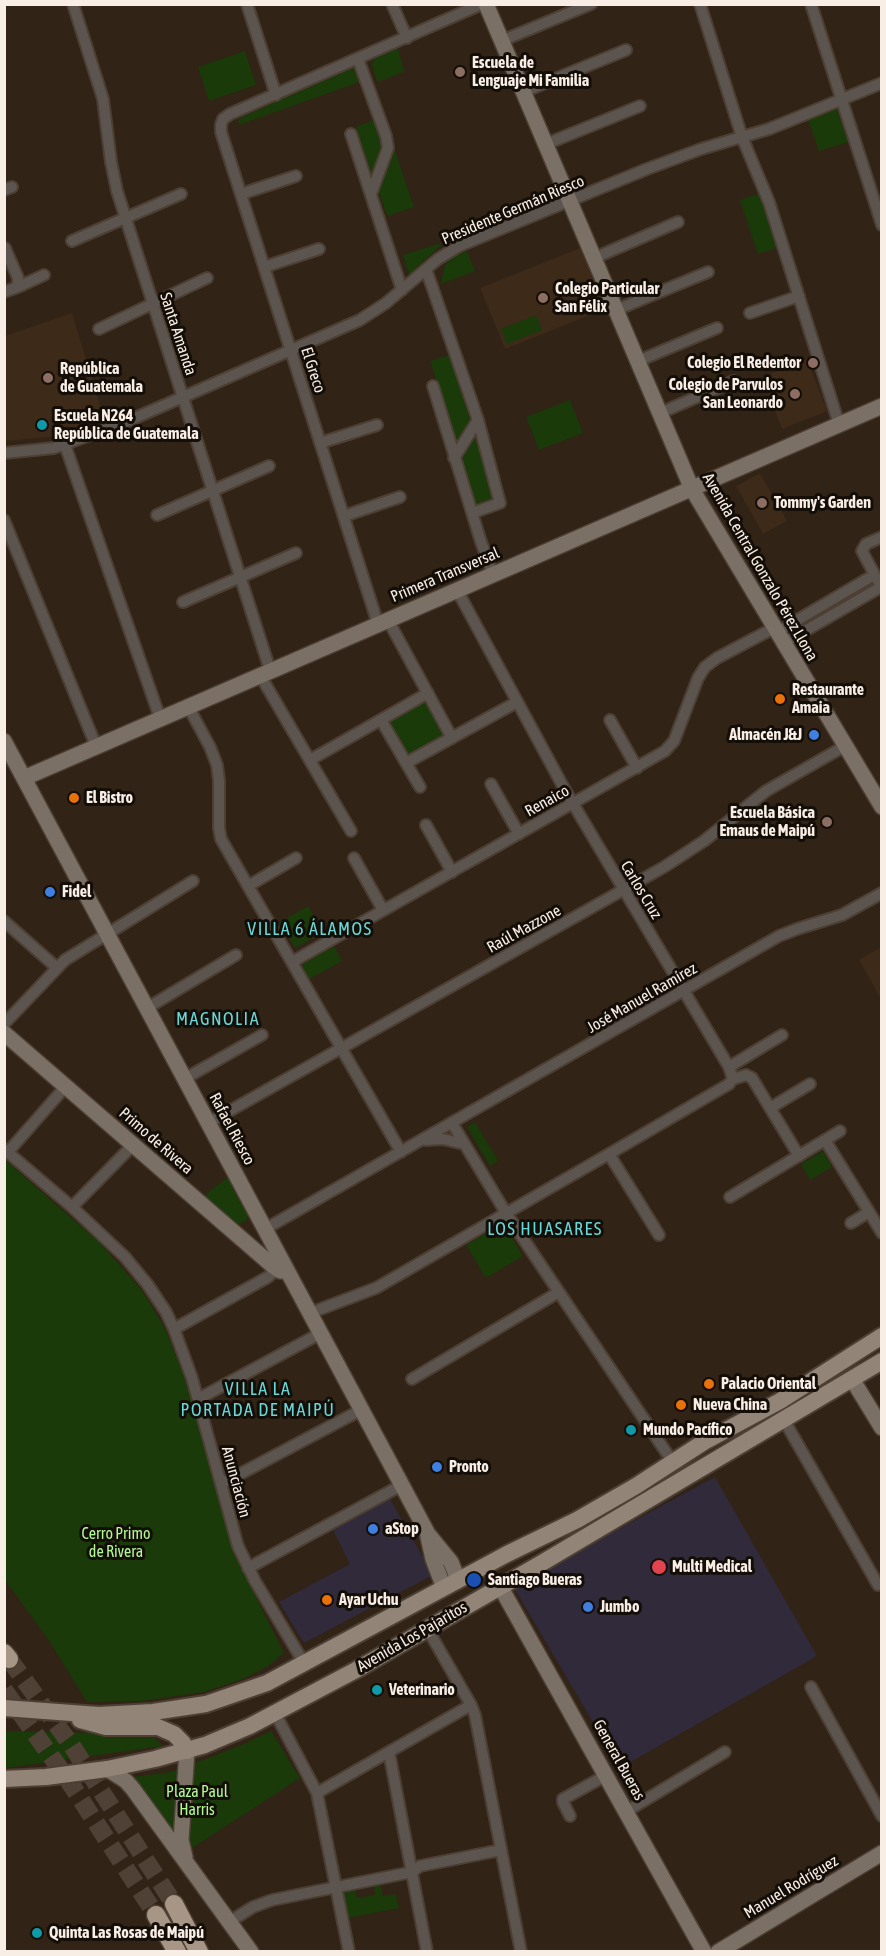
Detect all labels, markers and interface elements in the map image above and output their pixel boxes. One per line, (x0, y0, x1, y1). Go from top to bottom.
place label: Escuela de Lenguaje Mi Familia (472, 53, 589, 91)
marker: Escuela de Lenguaje Mi Familia (453, 65, 467, 79)
street label: Presidente Germán Riesco (439, 171, 587, 249)
place label: Colegio Particular San Félix (555, 279, 659, 317)
street label: Santa Amanda (156, 290, 200, 378)
marker: Colegio Particular San Félix (536, 291, 550, 305)
street label: El Greco (297, 345, 329, 395)
place label: Colegio El Redentor (687, 353, 801, 373)
marker: Colegio El Redentor (806, 356, 820, 370)
place label: República de Guatemala (60, 359, 143, 397)
marker: República de Guatemala (41, 371, 55, 385)
place label: Colegio de Parvulos San Leonardo (668, 375, 783, 413)
marker: Colegio de Parvulos San Leonardo (788, 387, 802, 401)
place label: Escuela N264 República de Guatemala (54, 406, 199, 444)
marker: Escuela N264 República de Guatemala (35, 418, 49, 432)
street label: Avenida Central Gonzalo Pérez Llona (698, 470, 822, 664)
place label: Tommy's Garden (774, 493, 871, 513)
marker: Tommy's Garden (755, 496, 769, 510)
street label: Primera Transversal (388, 543, 502, 607)
place label: Restaurante Amaia (792, 680, 864, 718)
marker: Restaurante Amaia (773, 692, 787, 706)
place label: Almacén J&J (729, 725, 802, 745)
marker: Almacén J&J (807, 728, 821, 742)
street label: Renaico (522, 781, 572, 821)
place label: El Bistro (86, 788, 133, 808)
marker: El Bistro (67, 791, 81, 805)
place label: Escuela Básica Emaus de Maipú (719, 803, 815, 841)
marker: Escuela Básica Emaus de Maipú (820, 815, 834, 829)
street label: Carlos Cruz (616, 858, 666, 922)
place label: Fidel (62, 882, 91, 902)
marker: Fidel (43, 885, 57, 899)
street label: Raúl Mazzone (484, 901, 564, 957)
district label: VILLA 6 ÁLAMOS (247, 918, 373, 940)
street label: José Manuel Ramírez (584, 959, 700, 1037)
district label: MAGNOLIA (176, 1008, 260, 1030)
street label: Rafael Riesco (205, 1090, 259, 1168)
street label: Primo de Rivera (115, 1104, 197, 1178)
district label: LOS HUASARES (487, 1218, 603, 1240)
place label: Palacio Oriental (721, 1374, 816, 1394)
marker: Palacio Oriental (702, 1377, 716, 1391)
district label: VILLA LA PORTADA DE MAIPÚ (181, 1378, 335, 1420)
place label: Nueva China (693, 1395, 767, 1415)
marker: Nueva China (674, 1398, 688, 1412)
place label: Mundo Pacífico (643, 1420, 733, 1440)
marker: Mundo Pacífico (624, 1423, 638, 1437)
street label: Anunciación (217, 1444, 255, 1520)
place label: Pronto (449, 1457, 489, 1477)
marker: Pronto (430, 1460, 444, 1474)
place label: aStop (385, 1519, 419, 1539)
marker: aStop (366, 1522, 380, 1536)
park label: Cerro Primo de Rivera (82, 1524, 150, 1562)
place label: Multi Medical (672, 1557, 752, 1577)
marker: Multi Medical (650, 1558, 668, 1576)
place label: Santiago Bueras (488, 1570, 582, 1590)
marker: Santiago Bueras (465, 1571, 483, 1589)
place label: Ayar Uchu (339, 1590, 398, 1610)
marker: Ayar Uchu (320, 1593, 334, 1607)
place label: Jumbo (600, 1597, 639, 1617)
street label: Avenida Los Pajaritos (354, 1598, 470, 1676)
marker: Jumbo (581, 1600, 595, 1614)
place label: Veterinario (389, 1680, 455, 1700)
marker: Veterinario (370, 1683, 384, 1697)
street label: General Bueras (589, 1716, 649, 1804)
park label: Plaza Paul Harris (166, 1782, 228, 1820)
street label: Manuel Rodríguez (740, 1851, 842, 1923)
place label: Quinta Las Rosas de Maipú (49, 1923, 204, 1943)
marker: Quinta Las Rosas de Maipú (30, 1926, 44, 1940)

